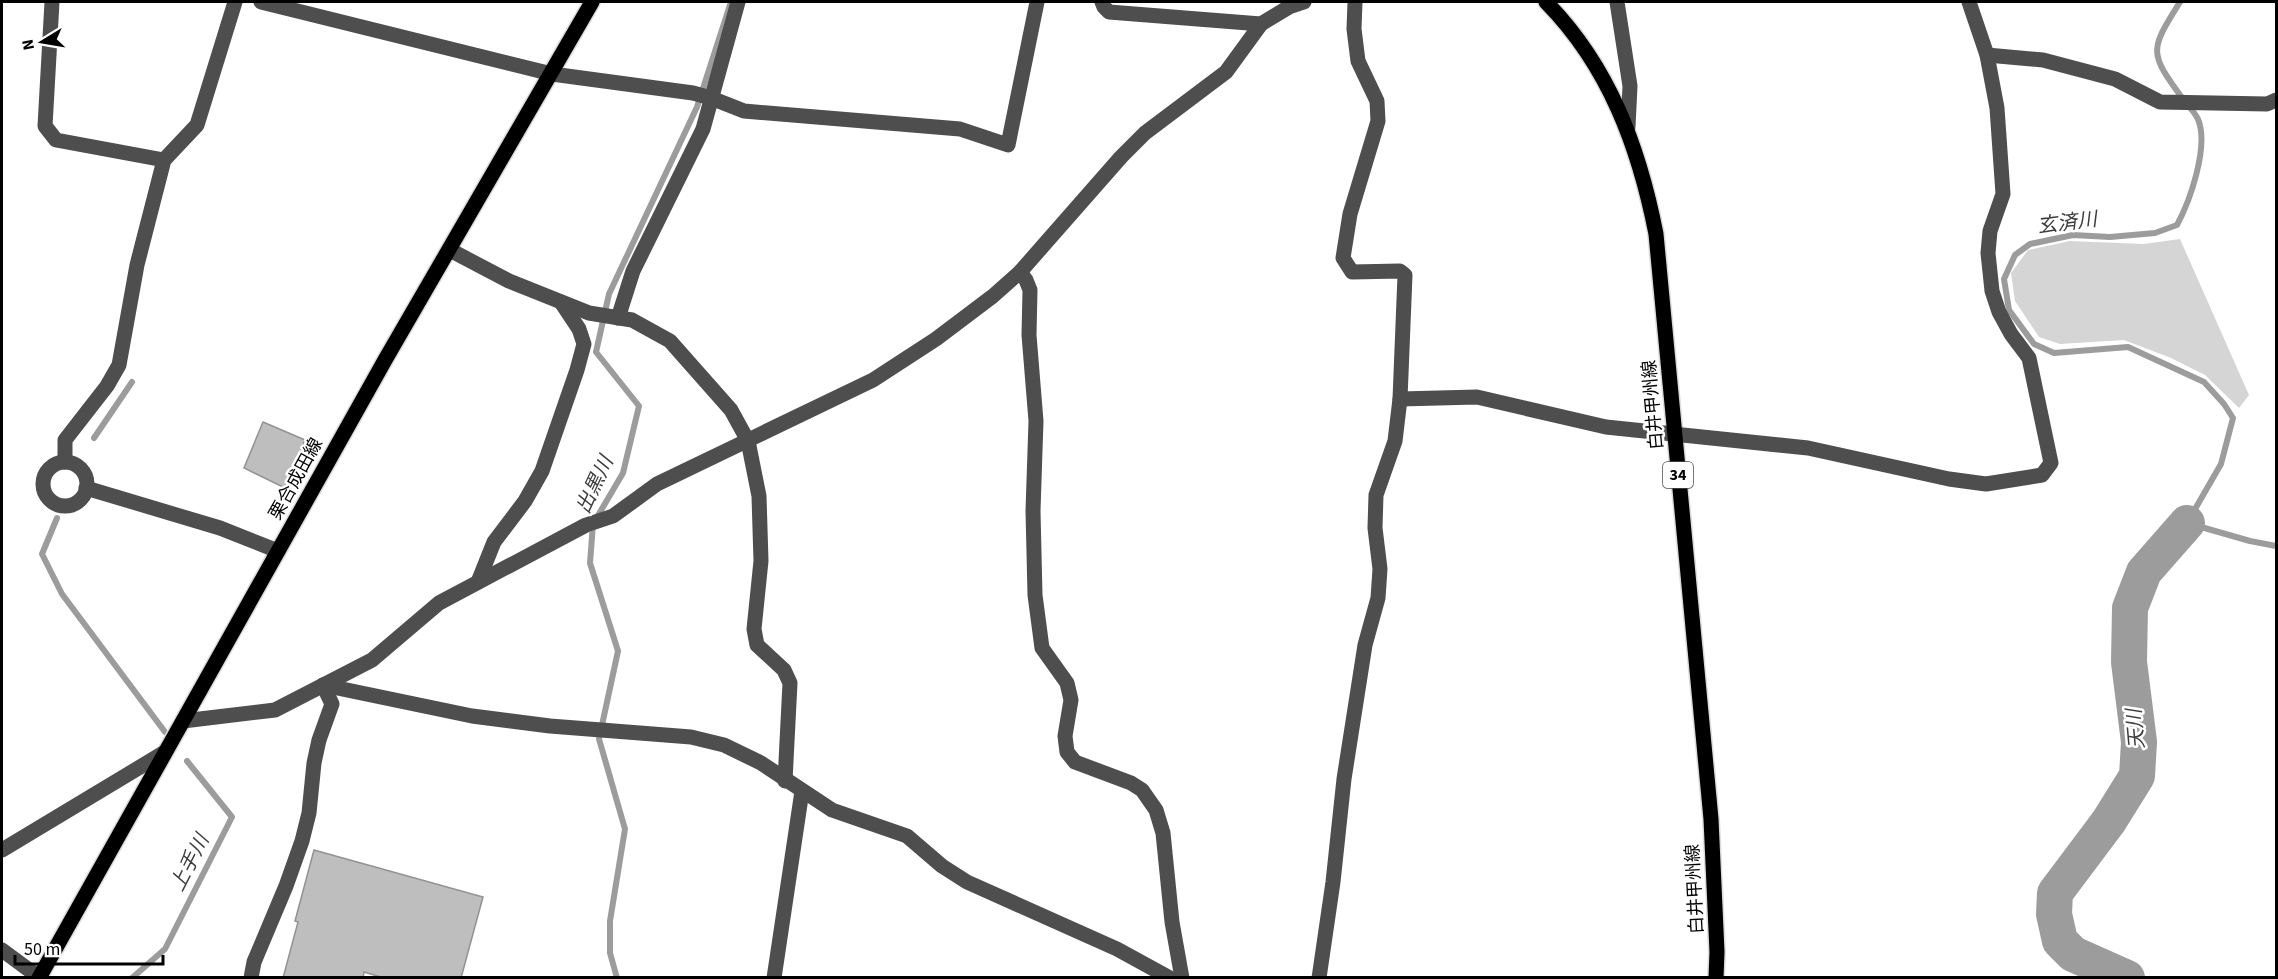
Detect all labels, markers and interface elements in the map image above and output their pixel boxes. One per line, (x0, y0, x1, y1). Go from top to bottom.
north arrow (12, 12, 72, 72)
text: N (16, 37, 40, 52)
water label: 玄済川 (2036, 205, 2100, 241)
street label: 白井甲州線 (1637, 359, 1669, 451)
street label: 栗合成田線 (263, 434, 329, 524)
water label: 出黒川 (570, 450, 621, 518)
road number: 34 (1663, 462, 1693, 488)
water label: 天川 (2120, 706, 2152, 750)
water label: 上手川 (164, 828, 217, 896)
street label: 白井甲州線 (1680, 843, 1710, 935)
scale bar (15, 928, 164, 966)
text: 50 m (24, 937, 60, 962)

